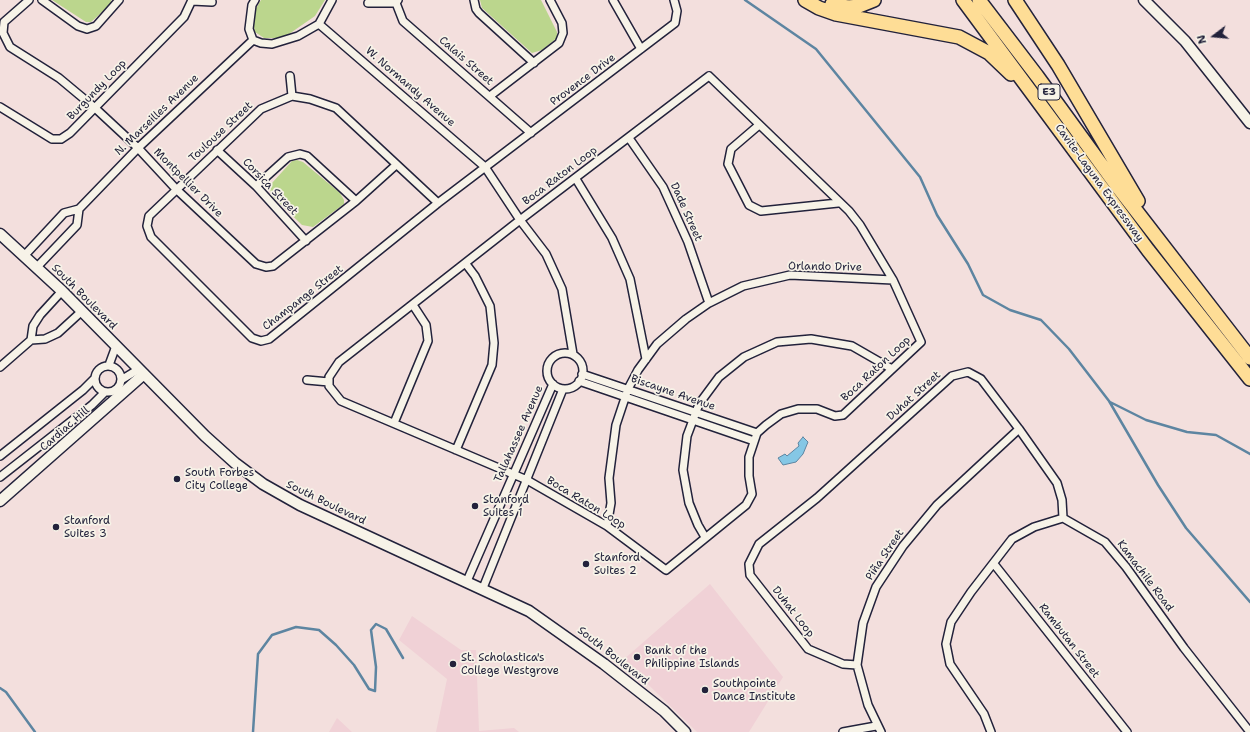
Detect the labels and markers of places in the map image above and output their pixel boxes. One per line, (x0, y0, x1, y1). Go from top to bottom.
place label: South Forbes City College (185, 466, 254, 492)
marker: South Forbes City College (172, 474, 182, 484)
place label: Stanford Suites 1 (483, 493, 529, 519)
marker: Stanford Suites 1 (470, 501, 480, 511)
place label: Stanford Suites 3 (64, 514, 110, 540)
marker: Stanford Suites 3 (51, 522, 61, 532)
place label: Stanford Suites 2 (594, 551, 640, 577)
marker: Stanford Suites 2 (581, 559, 591, 569)
place label: Bank of the Philippine Islands (645, 644, 739, 670)
place label: St. Scholastica's College Westgrove (461, 651, 559, 677)
marker: Bank of the Philippine Islands (632, 652, 642, 662)
marker: St. Scholastica's College Westgrove (448, 659, 458, 669)
place label: Southpointe Dance Institute (713, 677, 796, 703)
marker: Southpointe Dance Institute (700, 685, 710, 695)

